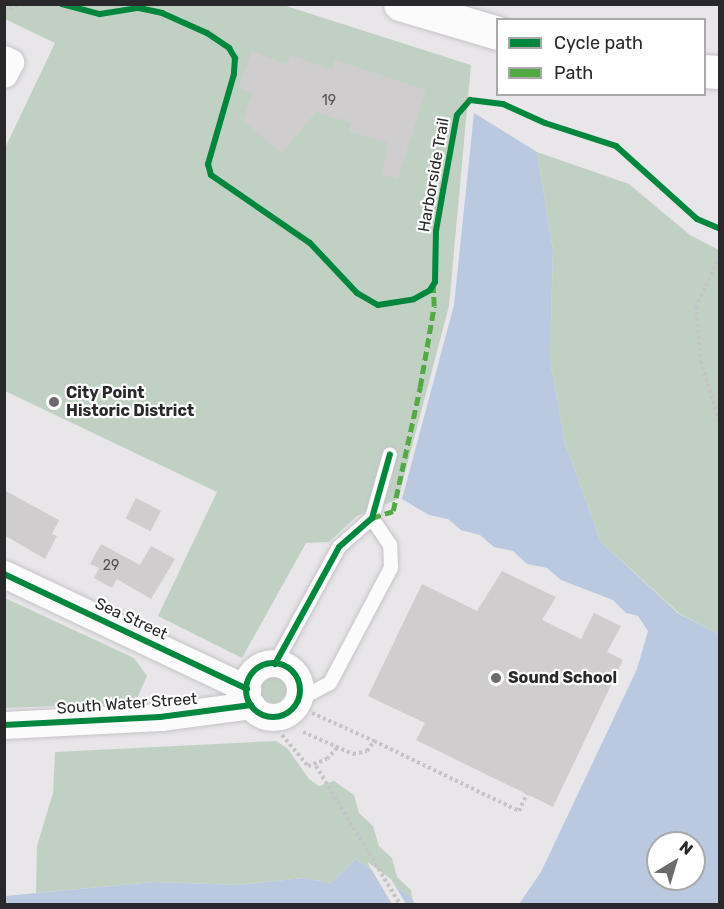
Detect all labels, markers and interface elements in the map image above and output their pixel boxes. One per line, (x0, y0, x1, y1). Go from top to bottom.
legend (496, 18, 706, 96)
text: Cycle path (554, 32, 643, 54)
text: Path (554, 62, 593, 84)
house number: 19 (322, 93, 336, 109)
street label: Harborside Trail (414, 116, 454, 234)
place label: City Point Historic District (66, 383, 194, 421)
marker: City Point Historic District (47, 395, 61, 409)
house number: 29 (103, 558, 119, 574)
street label: Sea Street (92, 594, 170, 644)
place label: Sound School (508, 668, 617, 688)
marker: Sound School (489, 671, 503, 685)
street label: South Water Street (56, 689, 198, 719)
north arrow (646, 831, 706, 891)
text: N (676, 837, 697, 859)

